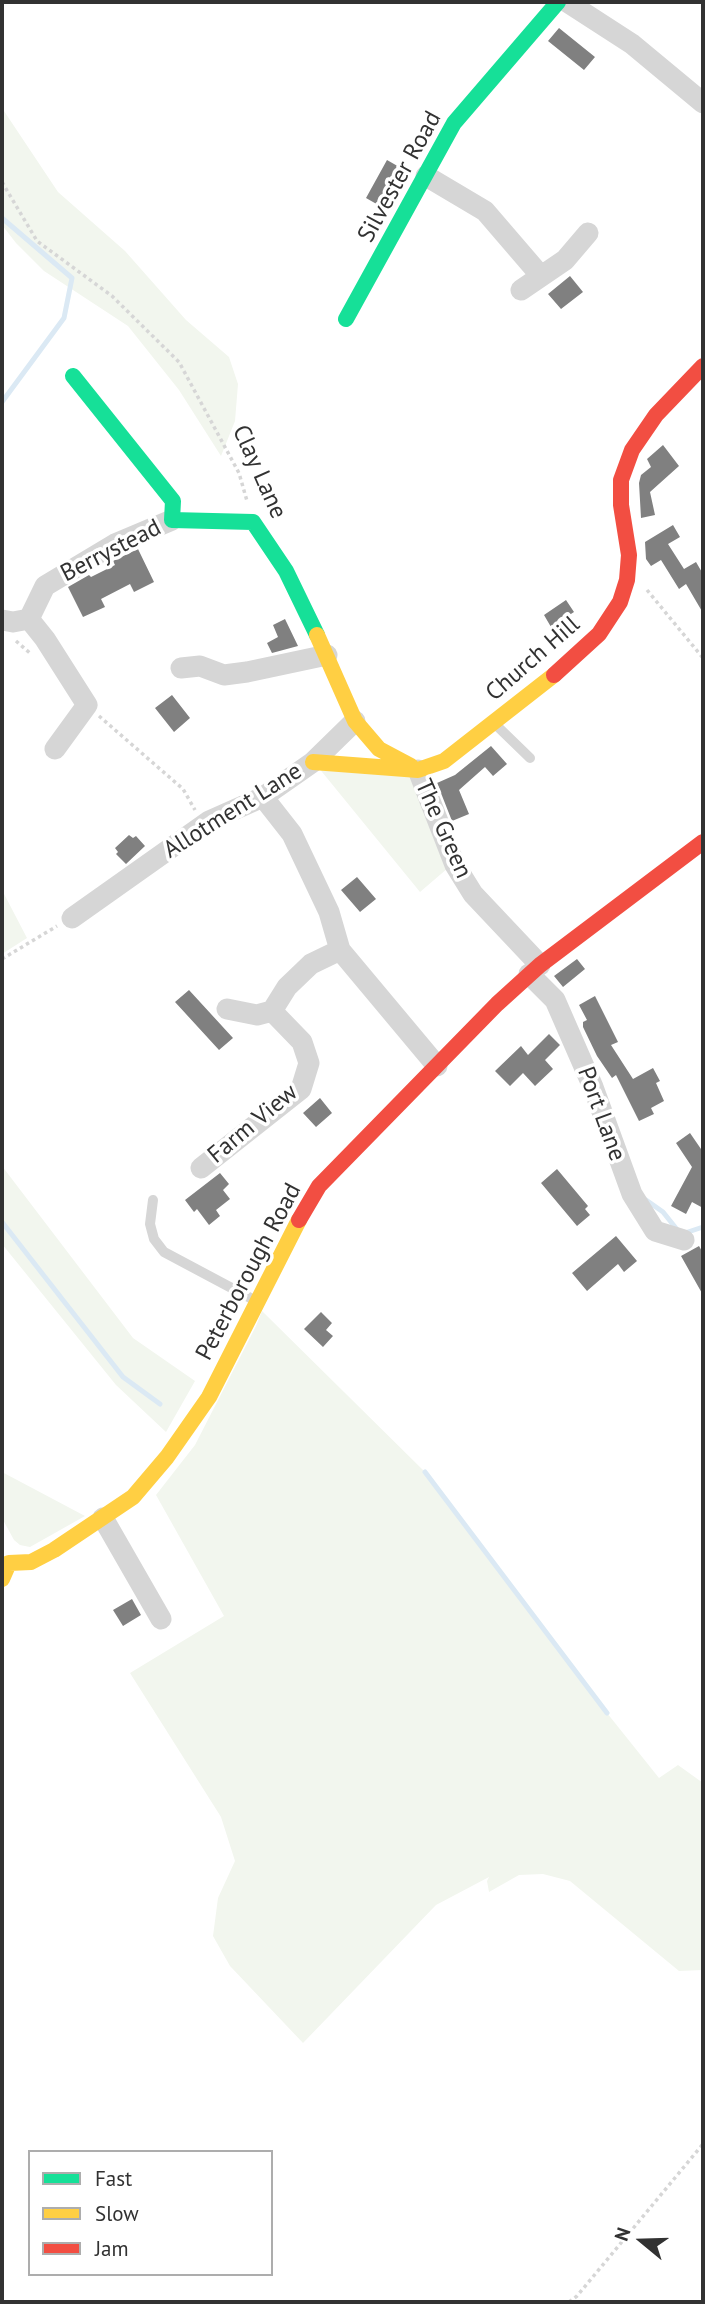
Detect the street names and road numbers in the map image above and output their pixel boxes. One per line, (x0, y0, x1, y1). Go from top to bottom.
street label: Silvester Road (352, 107, 448, 247)
street label: Clay Lane (226, 421, 292, 523)
street label: Berrystead (56, 513, 166, 589)
street label: Church Hill (480, 610, 586, 708)
street label: Allotment Lane (159, 757, 307, 865)
street label: The Green (408, 775, 478, 883)
street label: Port Lane (571, 1063, 631, 1165)
street label: Farm View (202, 1078, 304, 1170)
street label: Peterborough Road (190, 1179, 308, 1365)

